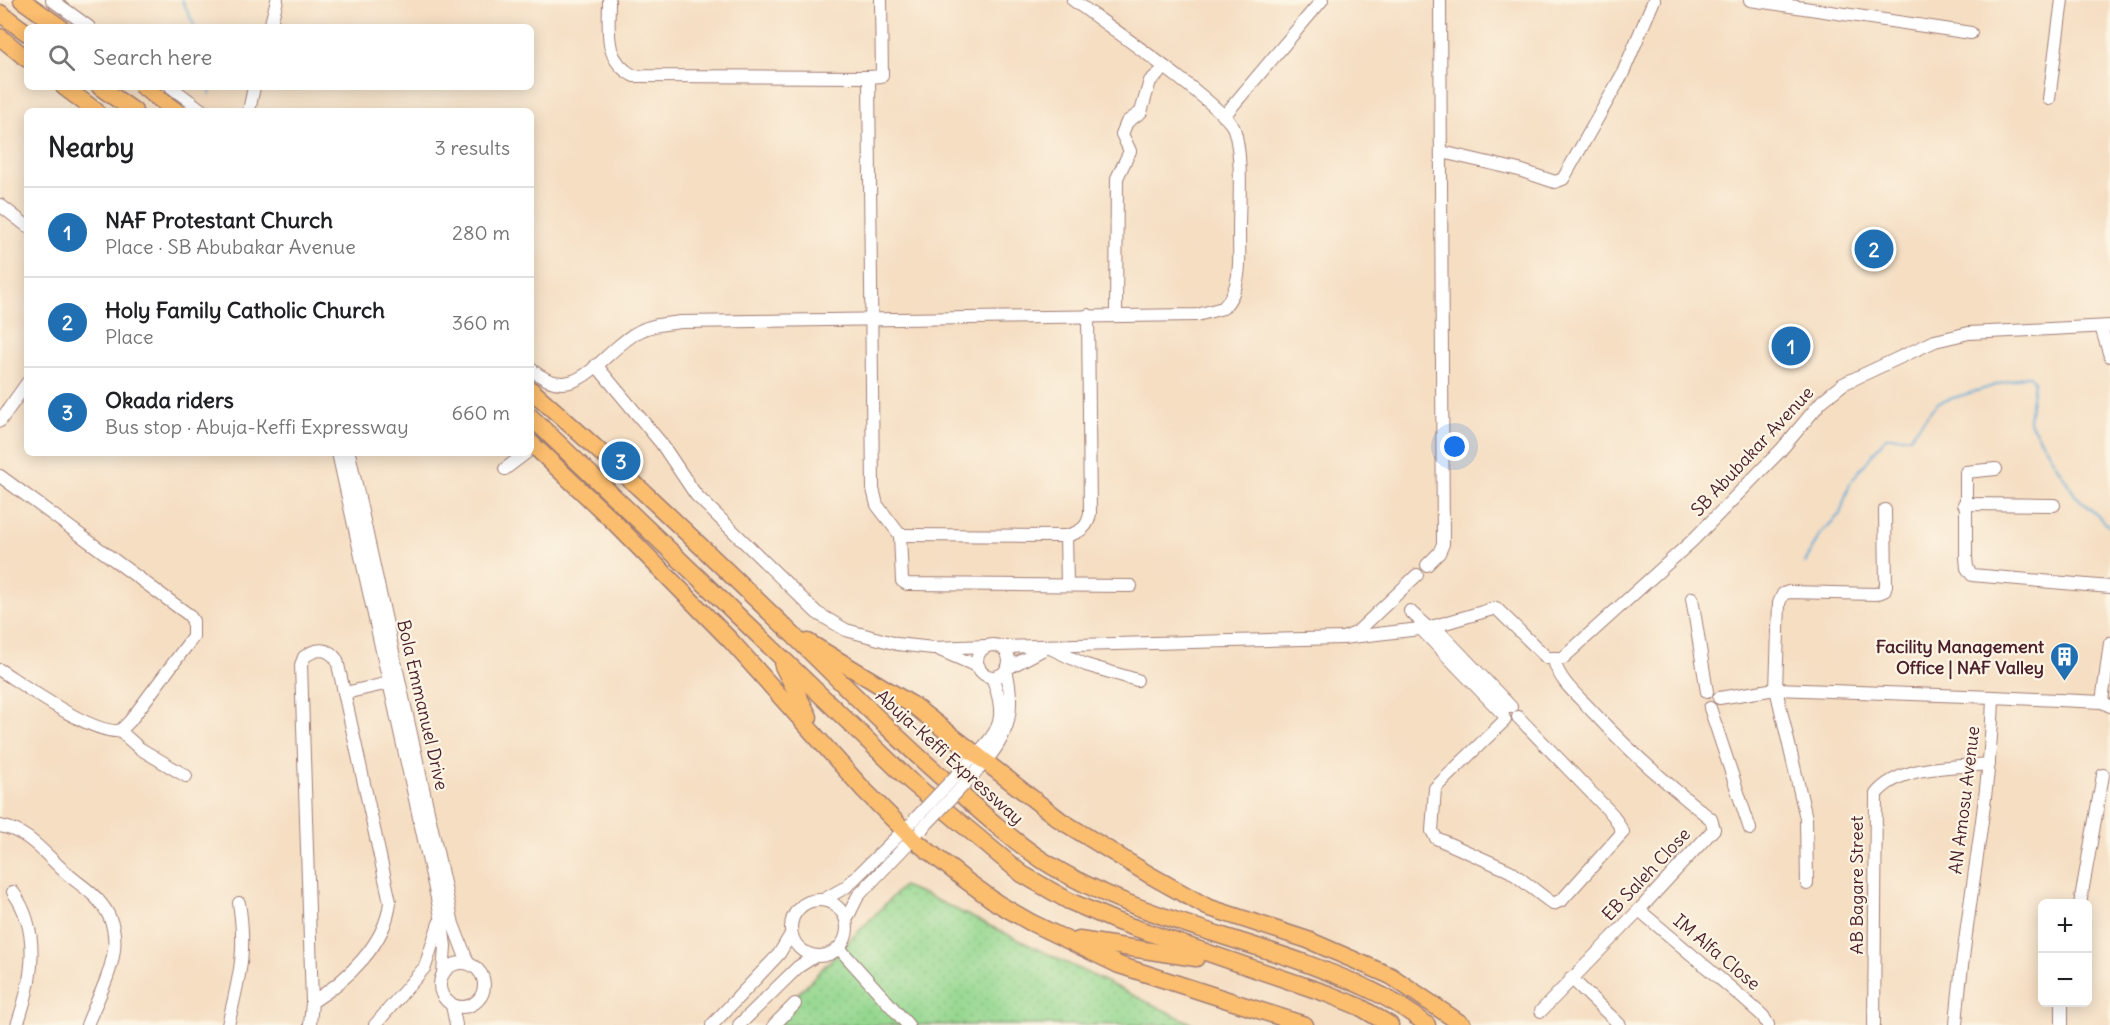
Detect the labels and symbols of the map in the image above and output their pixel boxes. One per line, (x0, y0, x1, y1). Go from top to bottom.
pin: 2 (1854, 226, 1894, 272)
pin: 1 (1772, 324, 1810, 368)
street label: SB Abubakar Avenue (1686, 381, 1818, 521)
your location (1440, 432, 1469, 461)
pin: 3 (602, 438, 640, 484)
street label: Bola Emmanuel Drive (392, 618, 454, 792)
place label: Facility Management Office | NAF Valley (1876, 635, 2045, 680)
building icon: Facility Management Office | NAF Valley (2049, 640, 2081, 682)
street label: Abuja-Keffi Expressway (871, 684, 1029, 830)
street label: AN Amosu Avenue (1944, 725, 1984, 875)
street label: AB Bagare Street (1845, 816, 1868, 954)
street label: EB Saleh Close (1597, 823, 1695, 925)
street label: IM Alfa Close (1669, 909, 1765, 995)

